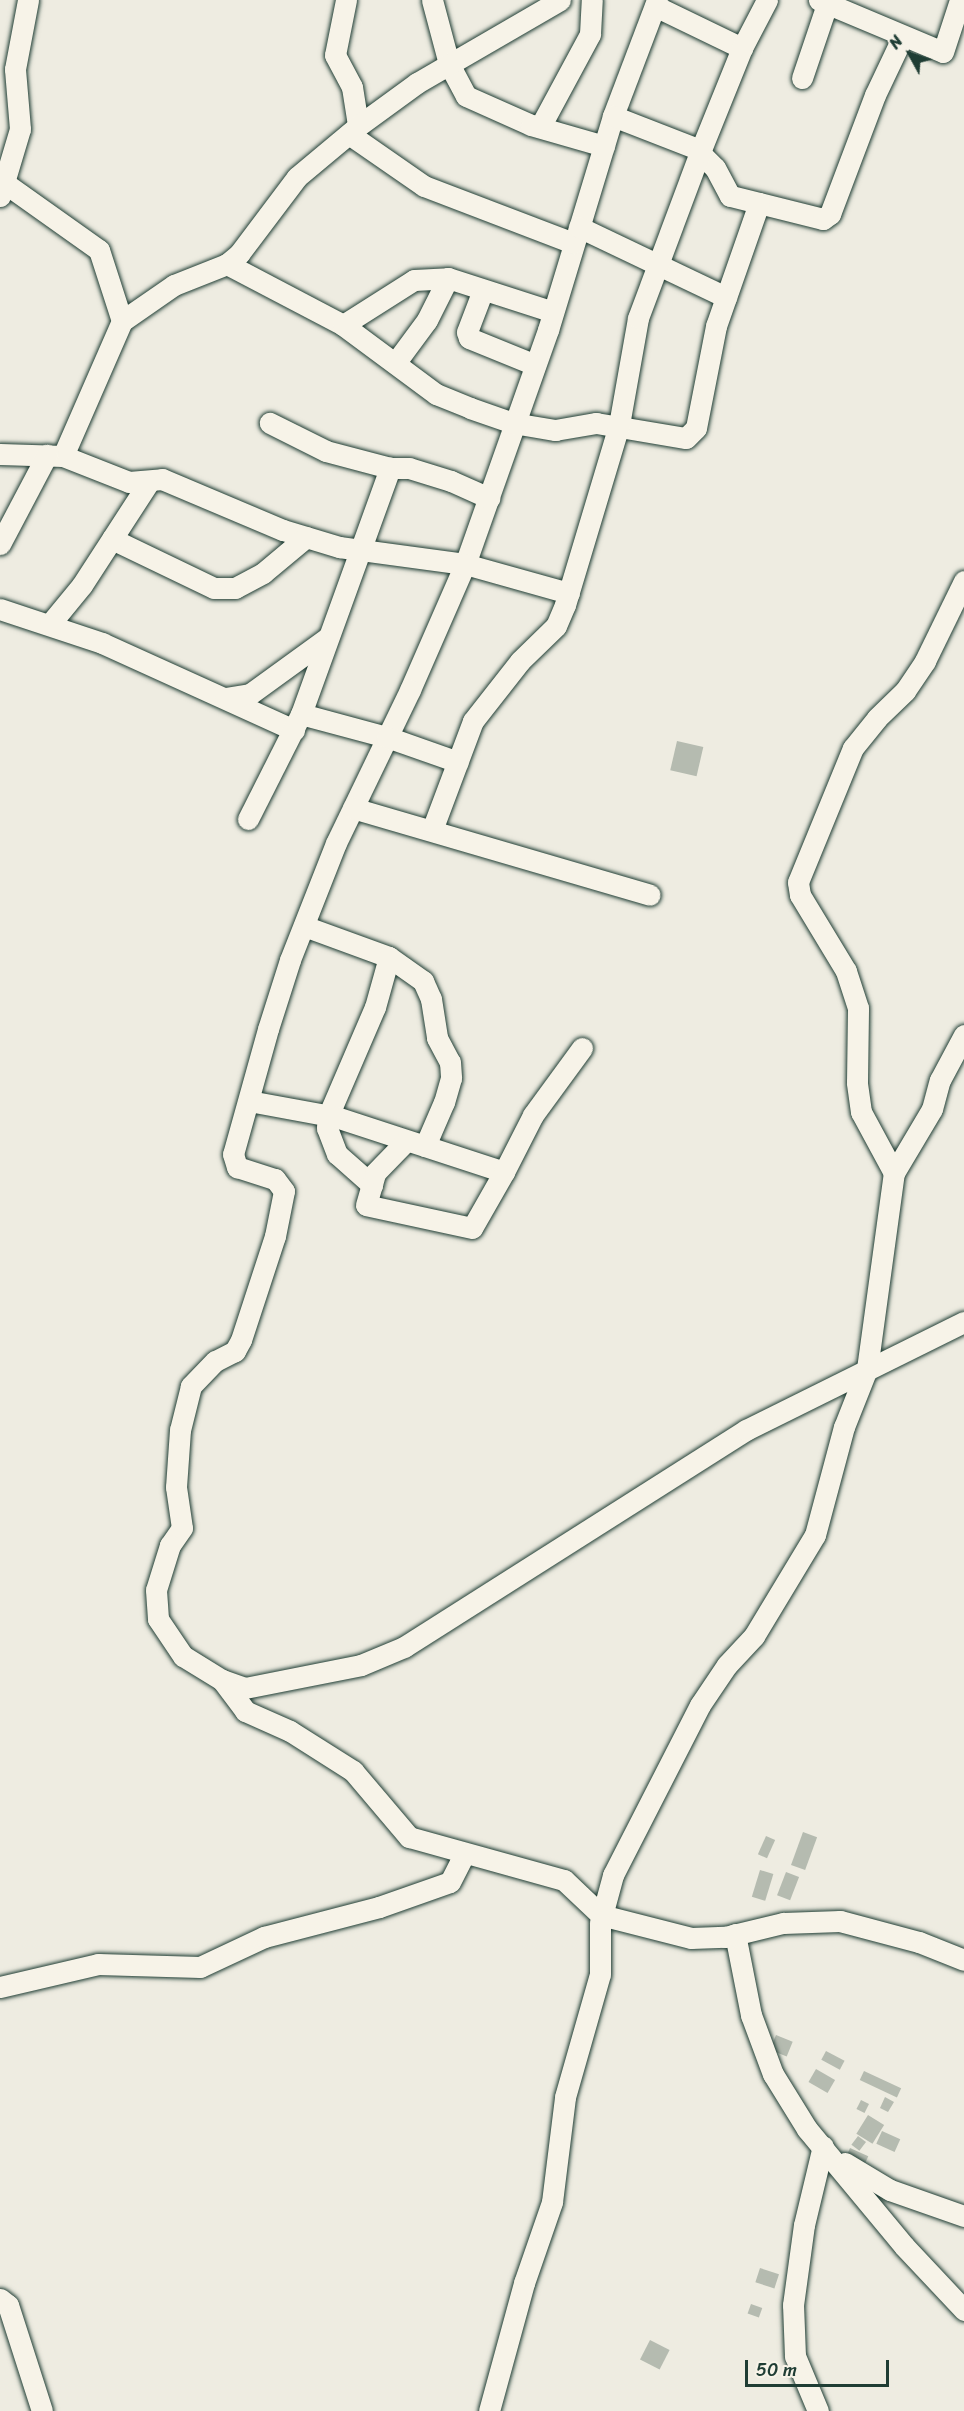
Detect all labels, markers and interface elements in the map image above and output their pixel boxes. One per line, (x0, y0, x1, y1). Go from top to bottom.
north arrow (880, 24, 940, 84)
text: N (881, 29, 911, 56)
scale bar (748, 2348, 892, 2386)
text: 50 m (756, 2354, 797, 2386)

